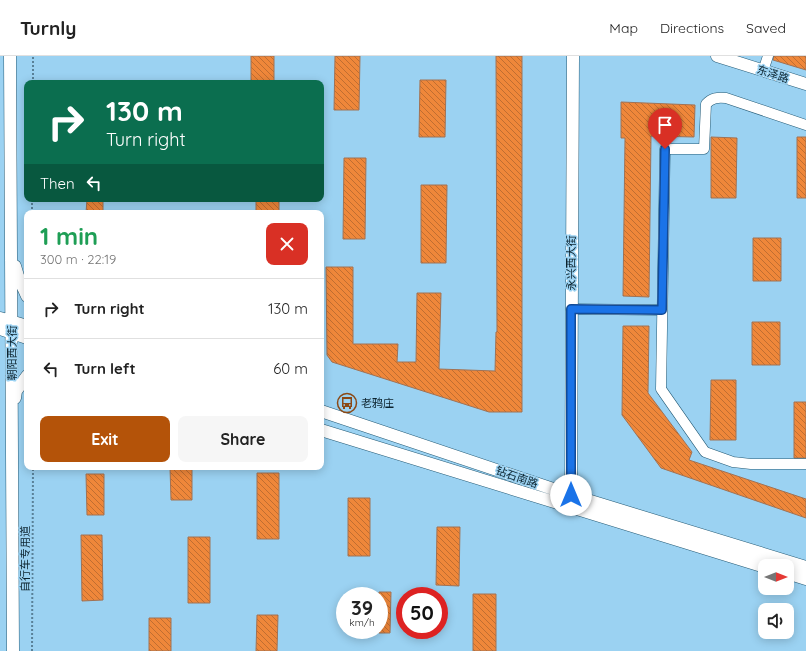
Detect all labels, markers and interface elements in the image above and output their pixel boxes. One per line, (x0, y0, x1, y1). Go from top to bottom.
text: Turnly (20, 16, 76, 40)
text: Map (609, 19, 638, 37)
text: Directions (660, 19, 724, 37)
text: Saved (746, 19, 786, 37)
street label: 东泽路 (755, 62, 791, 86)
text: 130 m (106, 93, 183, 128)
icon: right (40, 96, 92, 148)
pin (648, 108, 682, 149)
icon: arrive (654, 114, 676, 136)
text: Turn right (106, 128, 186, 151)
icon: left (83, 172, 105, 194)
text: Then (40, 174, 75, 193)
text: 1 min (40, 221, 98, 251)
button: close (266, 223, 308, 265)
street label: 永兴西大街 (564, 236, 578, 291)
text: 300 m · 22:19 (40, 251, 116, 267)
icon: right (40, 298, 62, 320)
text: Turn right (74, 299, 145, 318)
text: 130 m (268, 299, 308, 318)
street label: 朝阳西大街 (5, 326, 19, 381)
icon: left (40, 358, 62, 380)
text: Turn left (74, 359, 136, 378)
text: 60 m (273, 359, 308, 378)
bus stop icon: 老鸦庄 (336, 392, 358, 414)
place label: 老鸦庄 (361, 396, 394, 410)
button: Exit (40, 416, 170, 462)
button: Share (178, 416, 308, 462)
street label: 钻石南路 (494, 463, 540, 491)
position arrow (550, 474, 592, 516)
street label: 自行车专用道 (18, 526, 32, 592)
north arrow (758, 559, 794, 595)
map controls (758, 559, 794, 639)
speed limit sign: 50 (396, 587, 448, 639)
text: 39 (351, 595, 373, 620)
button: sound (758, 603, 794, 639)
text: km/h (349, 616, 375, 629)

